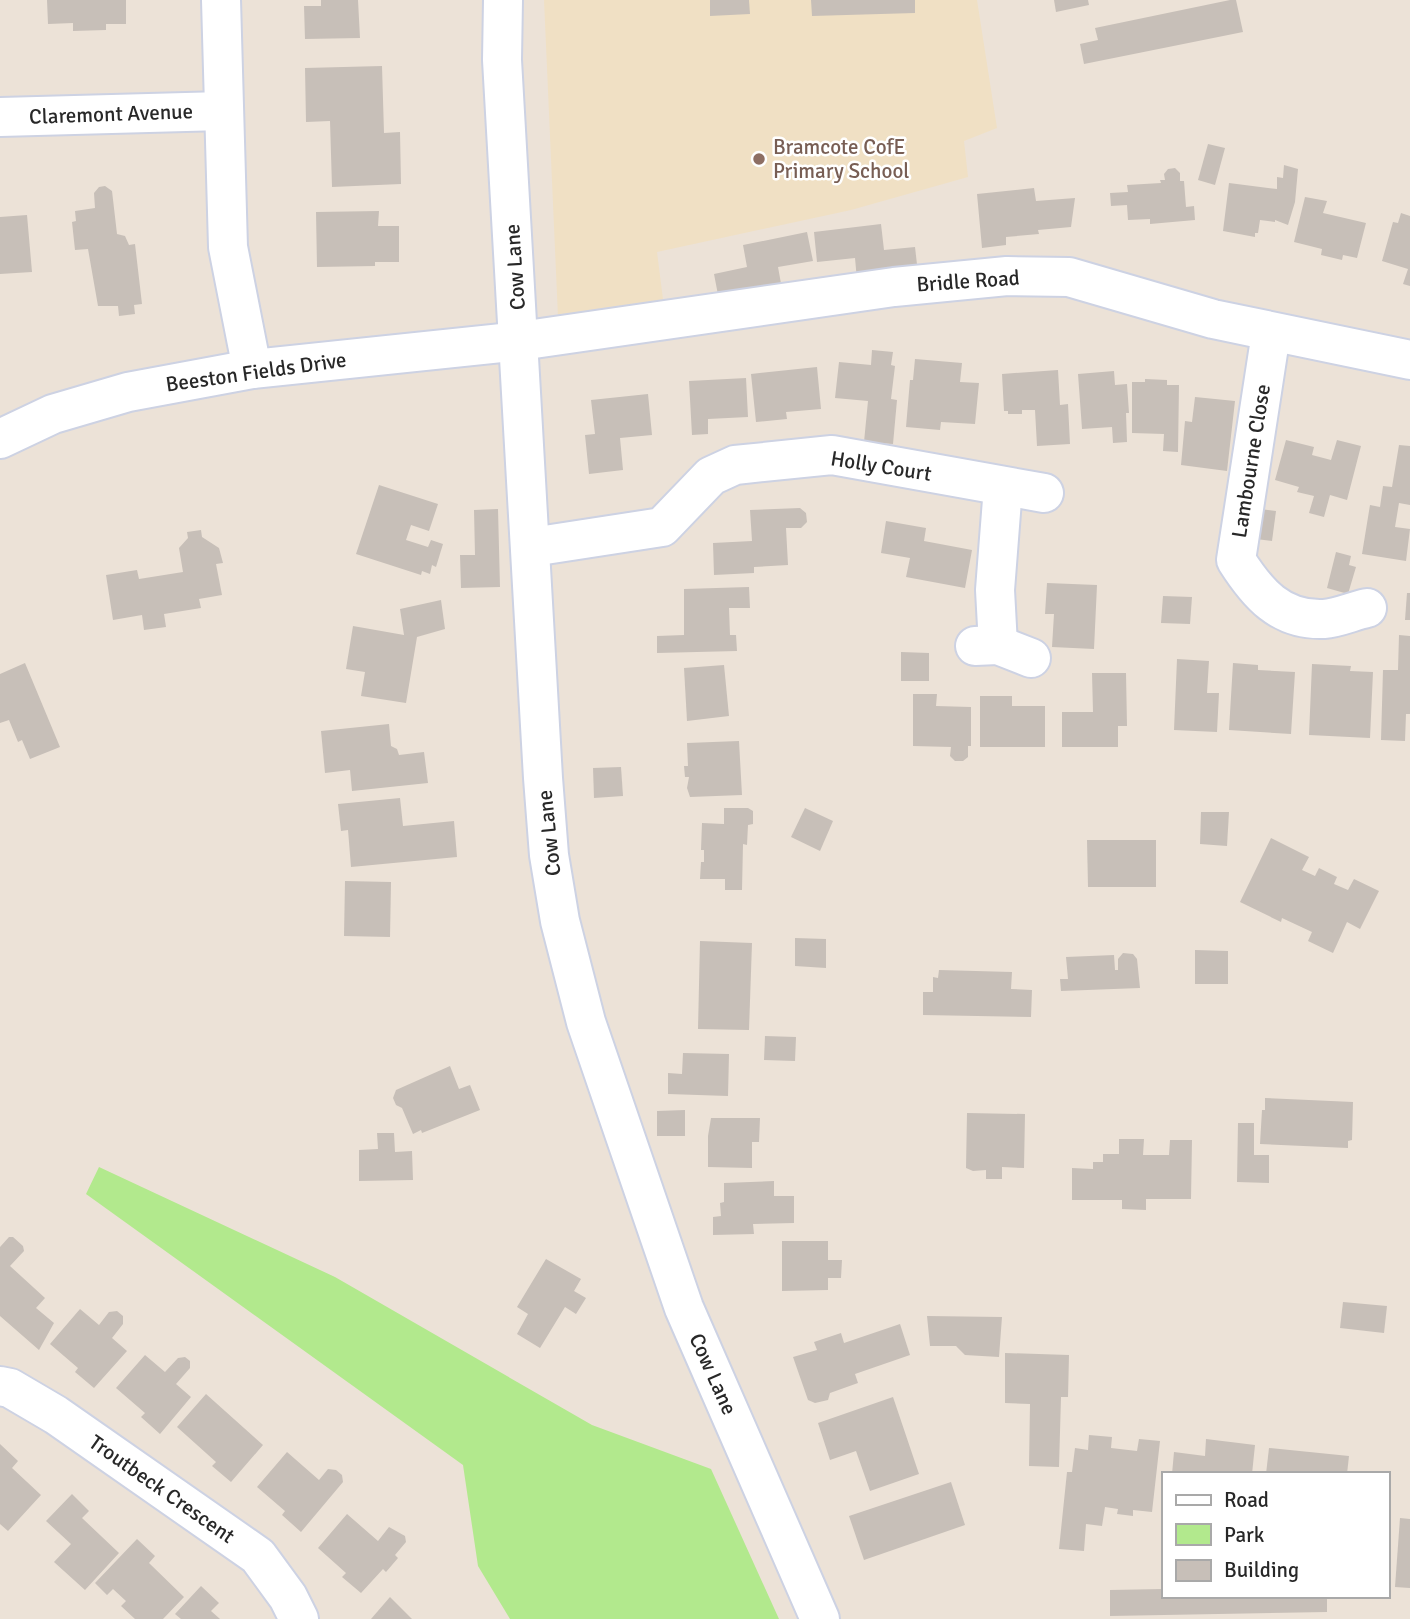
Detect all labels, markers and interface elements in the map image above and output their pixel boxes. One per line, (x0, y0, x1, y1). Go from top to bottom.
street label: Claremont Avenue (29, 98, 193, 130)
place label: Bramcote CofE Primary School (773, 134, 909, 184)
marker: Bramcote CofE Primary School (751, 151, 767, 167)
street label: Cow Lane (499, 223, 531, 311)
street label: Bridle Road (916, 264, 1020, 298)
street label: Beeston Fields Drive (164, 346, 348, 398)
street label: Lambourne Close (1226, 382, 1276, 540)
street label: Holly Court (829, 445, 933, 487)
street label: Cow Lane (532, 789, 566, 877)
street label: Cow Lane (684, 1329, 742, 1419)
street label: Troutbeck Crescent (84, 1429, 240, 1549)
legend (1162, 1472, 1389, 1598)
text: Road (1224, 1487, 1269, 1513)
text: Park (1224, 1522, 1265, 1548)
text: Building (1224, 1557, 1299, 1583)

